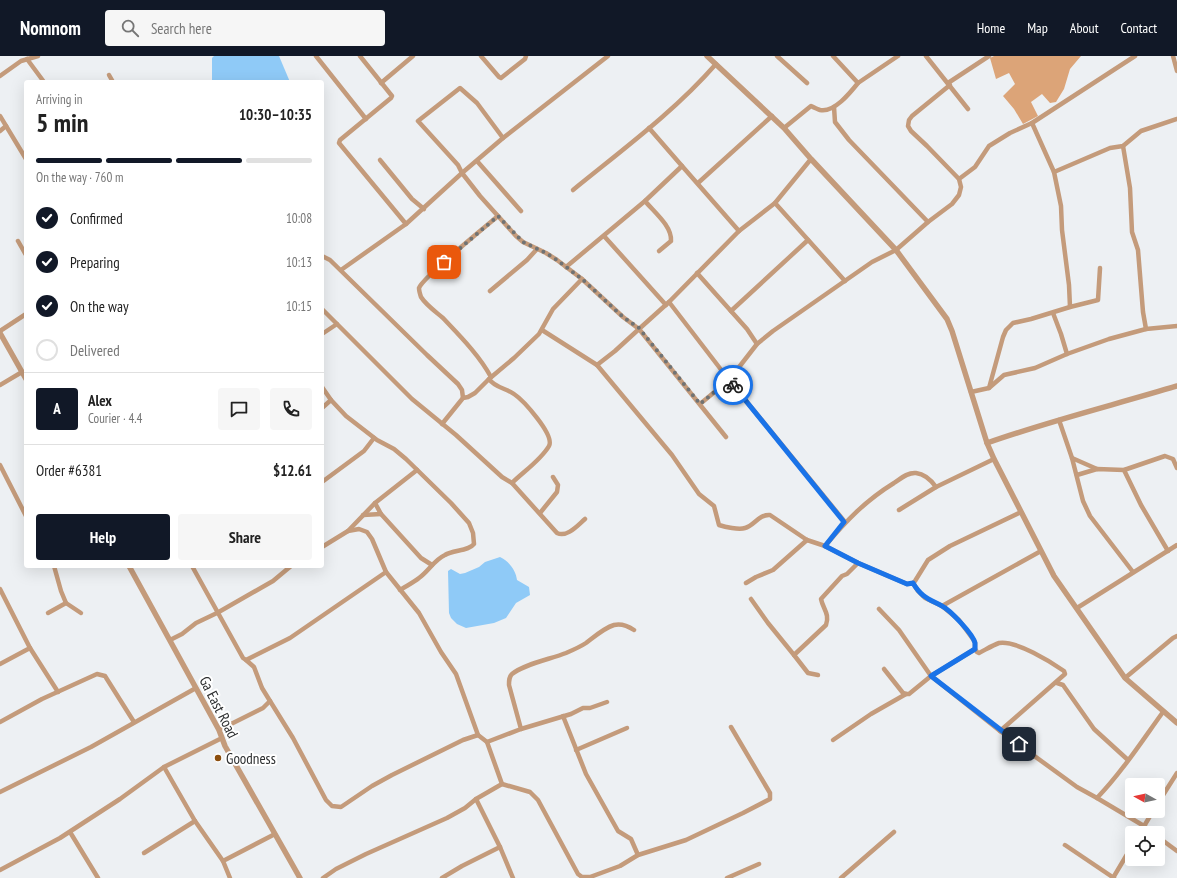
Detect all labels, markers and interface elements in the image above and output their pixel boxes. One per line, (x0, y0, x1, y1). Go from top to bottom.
search box (105, 10, 385, 46)
text: Nomnom (20, 16, 81, 40)
icon: search (119, 17, 141, 39)
text: Search here (151, 19, 212, 38)
text: Home (977, 19, 1005, 37)
text: Map (1027, 19, 1048, 37)
text: About (1070, 19, 1099, 37)
text: Contact (1121, 19, 1157, 37)
text: Arriving in (36, 91, 83, 108)
text: 10:30–10:35 (239, 105, 312, 124)
text: 5 min (36, 106, 89, 139)
text: On the way · 760 m (36, 169, 123, 186)
icon: check (36, 207, 58, 229)
text: Confirmed (70, 209, 123, 228)
text: 10:08 (286, 210, 312, 227)
pin (427, 245, 461, 279)
icon: check (36, 251, 58, 273)
icon: bag (433, 251, 455, 273)
text: Preparing (70, 253, 120, 272)
text: 10:13 (286, 254, 312, 271)
icon: check (36, 295, 58, 317)
text: On the way (70, 297, 129, 316)
text: 10:15 (286, 298, 312, 315)
text: Delivered (70, 341, 120, 360)
courier (713, 365, 753, 405)
icon: bike (722, 374, 744, 396)
button: chat (218, 388, 260, 430)
button: phone (270, 388, 312, 430)
text: Alex (88, 391, 112, 410)
text: A (53, 399, 61, 418)
text: Courier · 4.4 (88, 410, 142, 427)
text: Order #6381 (36, 461, 102, 480)
text: $12.61 (273, 461, 312, 480)
button: Help (36, 514, 170, 560)
button: Share (178, 514, 312, 560)
street label: Ga East Road (195, 673, 243, 741)
pin (1002, 727, 1036, 761)
icon: home (1008, 733, 1030, 755)
place label: Goodness (226, 749, 276, 768)
marker: Goodness (213, 753, 223, 763)
north arrow (1125, 778, 1165, 818)
map controls (1125, 778, 1165, 866)
button: locate (1125, 826, 1165, 866)

